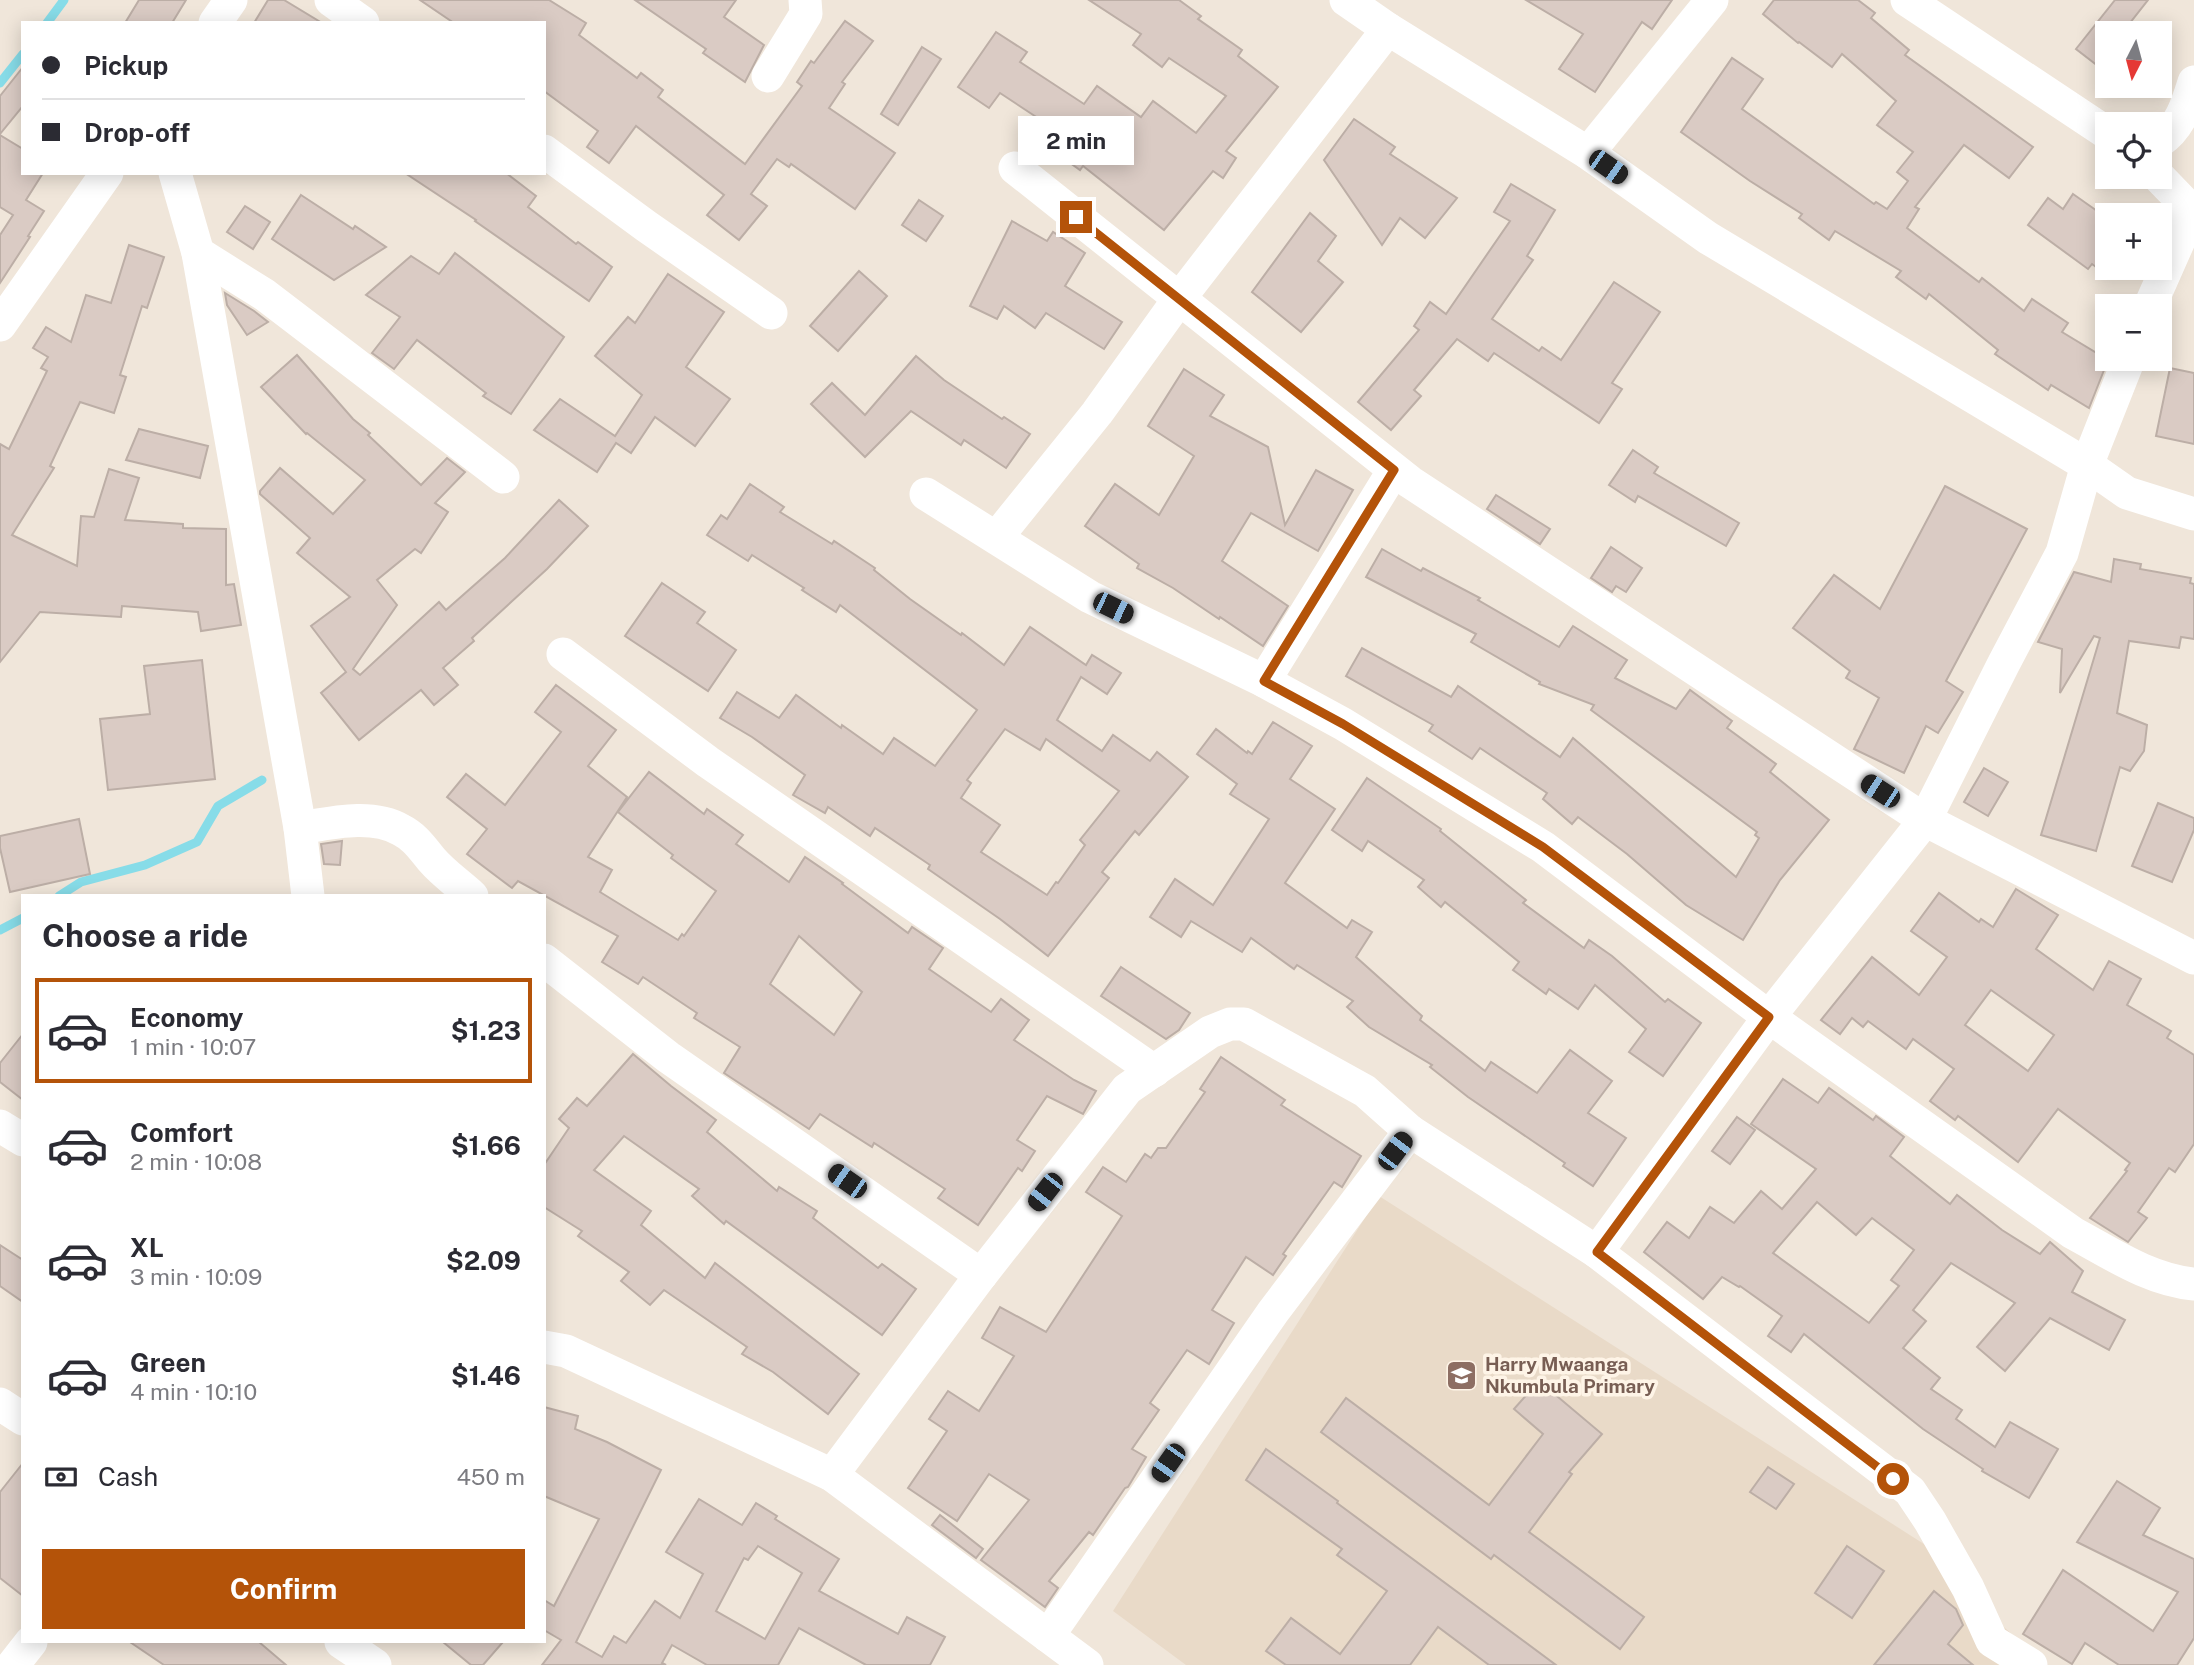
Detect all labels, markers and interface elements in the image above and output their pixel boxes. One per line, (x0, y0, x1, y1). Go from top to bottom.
north arrow (2095, 21, 2172, 98)
map controls (2095, 21, 2172, 371)
text: Pickup (84, 50, 168, 81)
button: locate (2095, 112, 2172, 189)
callout: 2 min (1018, 116, 1134, 164)
text: Drop-off (84, 117, 190, 148)
text: 2 min (1046, 127, 1106, 154)
car (1585, 146, 1632, 188)
route end (1060, 201, 1092, 233)
button: + (2095, 203, 2172, 280)
button: − (2095, 294, 2172, 371)
car (1090, 589, 1137, 627)
car (1857, 771, 1904, 811)
text: Choose a ride (42, 917, 248, 954)
icon: car (46, 999, 109, 1062)
text: Economy (130, 1002, 243, 1033)
text: $1.23 (451, 1015, 521, 1046)
text: 1 min · 10:07 (130, 1033, 256, 1060)
icon: car (46, 1114, 109, 1177)
text: Comfort (130, 1117, 233, 1148)
car (1374, 1128, 1417, 1174)
text: $1.66 (451, 1130, 521, 1161)
text: 2 min · 10:08 (130, 1148, 262, 1175)
car (824, 1160, 871, 1202)
car (1024, 1169, 1067, 1215)
icon: car (46, 1229, 109, 1292)
text: XL (130, 1232, 164, 1263)
text: $2.09 (446, 1245, 521, 1276)
text: 3 min · 10:09 (130, 1263, 262, 1290)
icon: car (46, 1344, 109, 1407)
text: Green (130, 1347, 206, 1378)
place label: Harry Mwaanga Nkumbula Primary (1485, 1353, 1655, 1397)
school or university icon: Harry Mwaanga Nkumbula Primary (1445, 1358, 1479, 1392)
text: $1.46 (451, 1360, 521, 1391)
text: 4 min · 10:10 (130, 1378, 257, 1405)
car (1148, 1440, 1189, 1486)
icon: cash (42, 1458, 80, 1496)
text: Cash (98, 1461, 158, 1492)
text: 450 m (456, 1463, 525, 1490)
route start (1877, 1463, 1909, 1495)
button: Confirm (42, 1549, 525, 1629)

